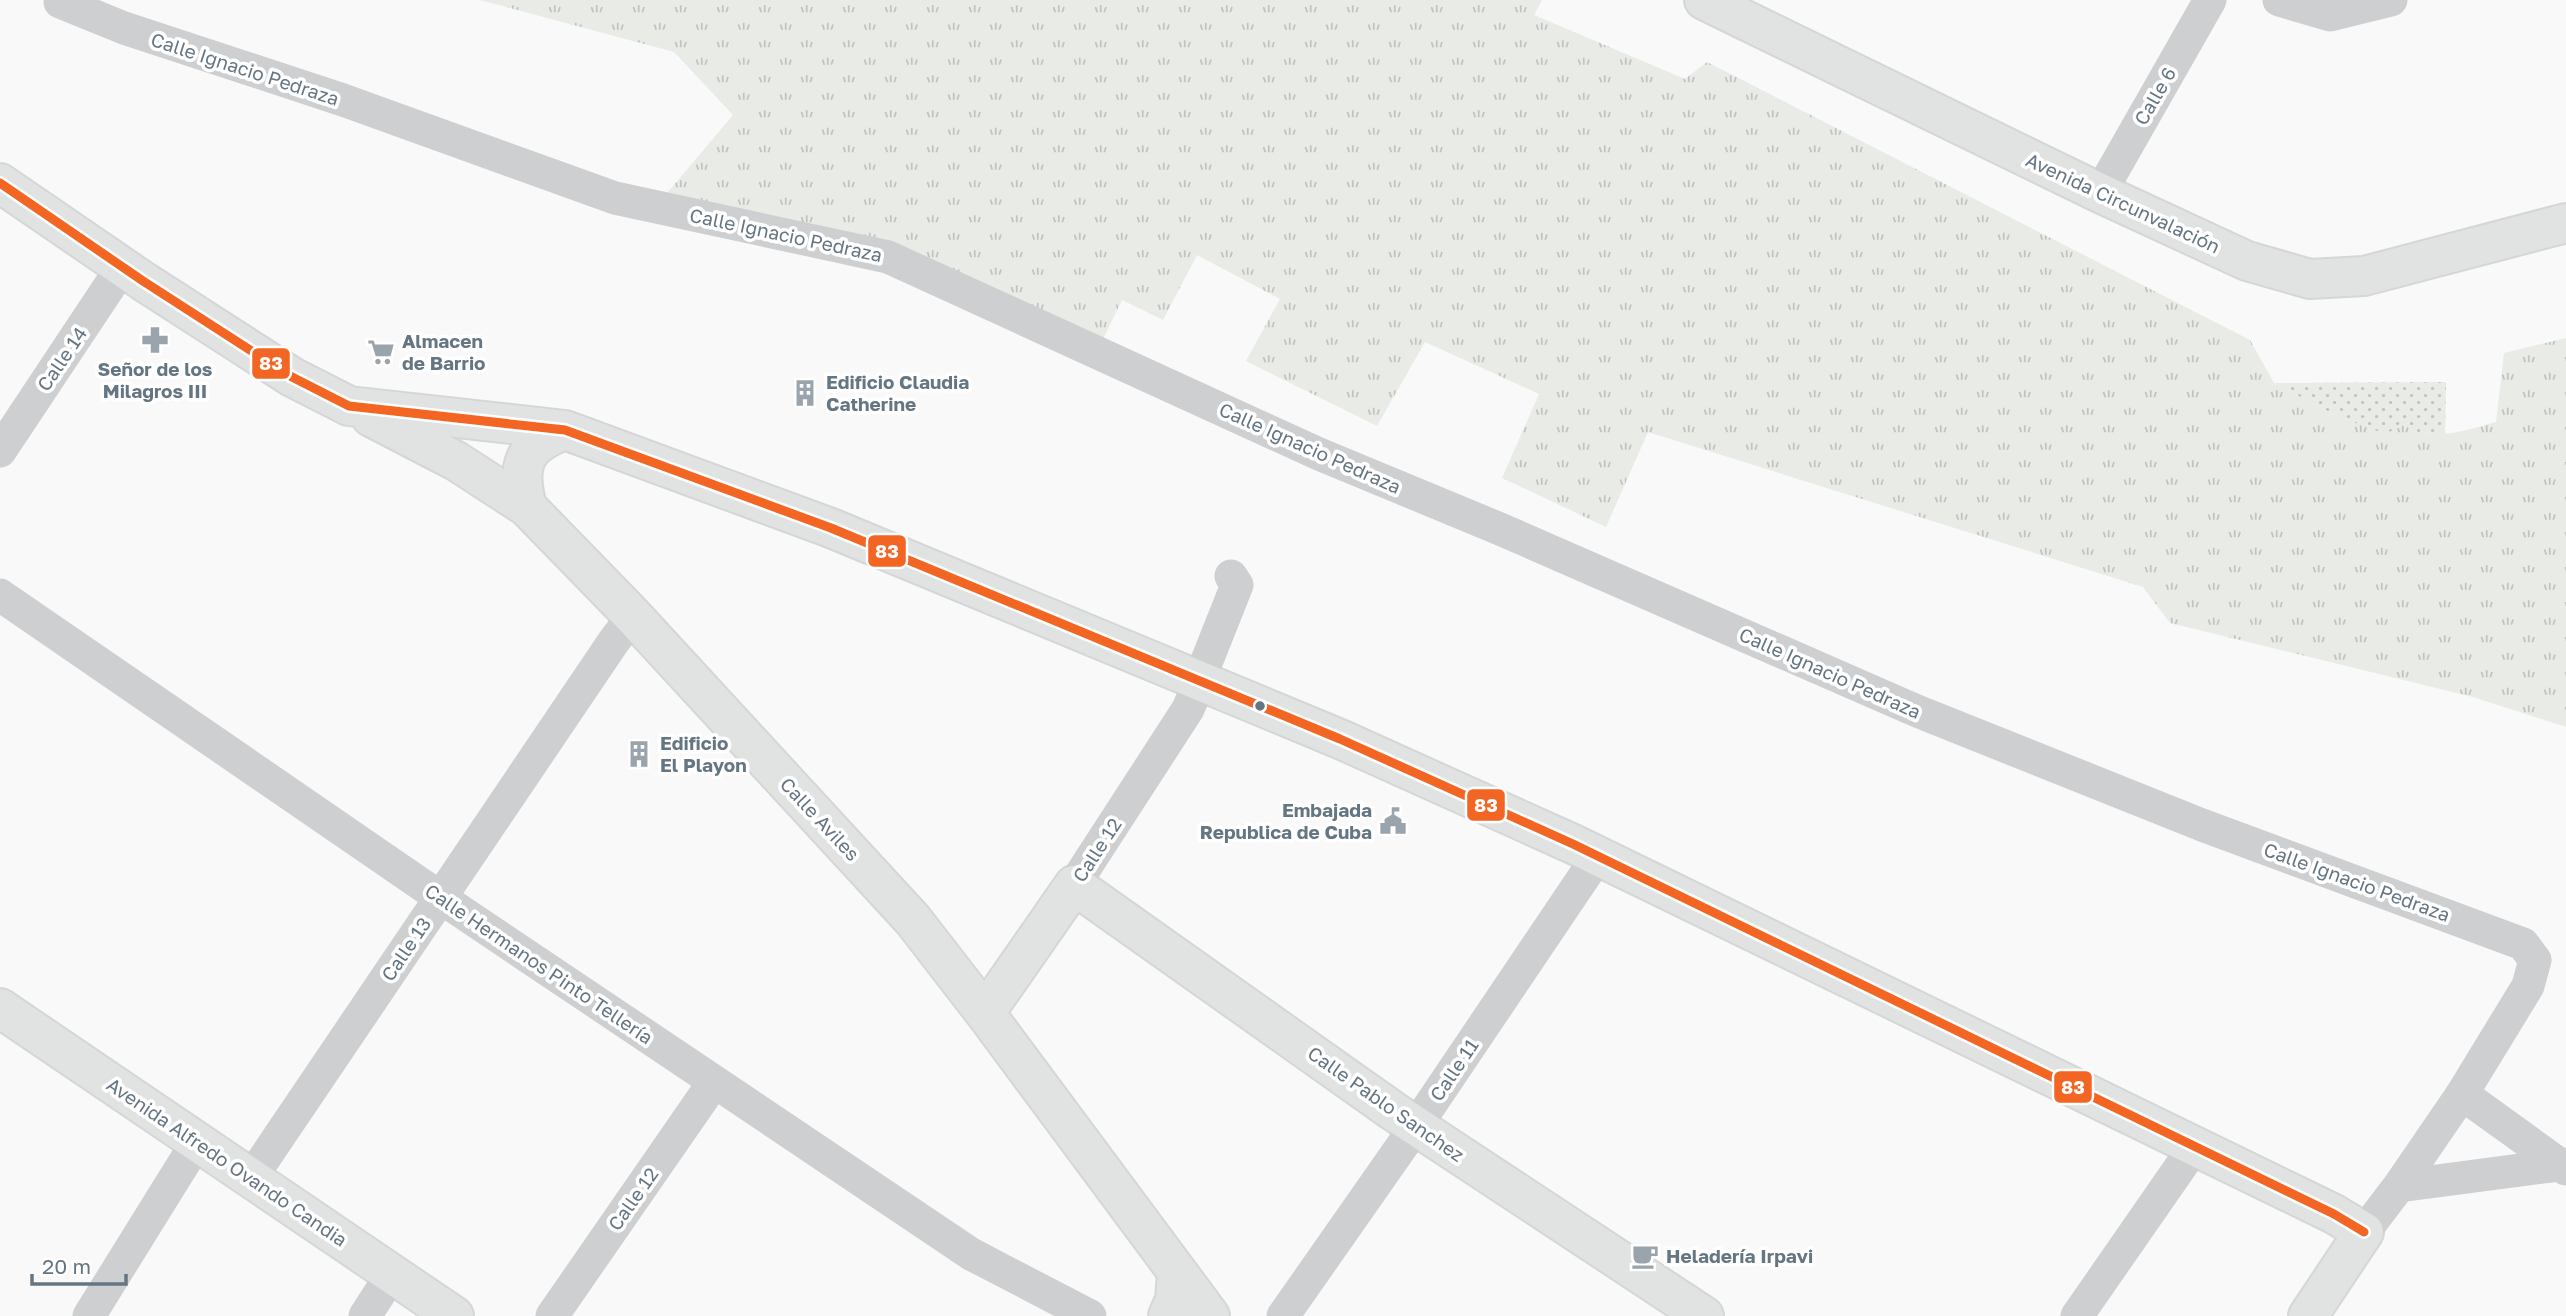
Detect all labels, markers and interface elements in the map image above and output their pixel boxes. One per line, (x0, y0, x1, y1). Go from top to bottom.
street label: Calle Ignacio Pedraza (148, 27, 342, 110)
street label: Calle 6 (2129, 63, 2180, 129)
street label: Avenida Circunvalación (2023, 147, 2224, 258)
street label: Calle Ignacio Pedraza (688, 203, 885, 266)
street label: Calle 14 (32, 322, 91, 395)
pharmacy icon: Señor de los Milagros III (140, 325, 170, 355)
place label: Almacen de Barrio (402, 329, 486, 374)
supermarket icon: Almacen de Barrio (366, 337, 396, 367)
line badge: 83 (251, 347, 291, 380)
text: 83 (259, 351, 283, 374)
place label: Señor de los Milagros III (98, 357, 213, 402)
place label: Edificio Claudia Catherine (826, 370, 969, 415)
building icon: Edificio Claudia Catherine (790, 378, 820, 408)
street label: Calle Ignacio Pedraza (1216, 397, 1405, 498)
line badge: 83 (867, 534, 907, 568)
text: 83 (875, 539, 899, 562)
street label: Calle Ignacio Pedraza (1736, 622, 1925, 723)
unlabelled marker (1253, 699, 1267, 713)
place label: Edificio El Playon (660, 731, 747, 776)
building icon: Edificio El Playon (624, 739, 654, 769)
street label: Calle Aviles (776, 772, 865, 865)
line badge: 83 (1466, 788, 1506, 822)
text: 83 (1474, 793, 1498, 816)
place label: Embajada Republica de Cuba (1200, 798, 1372, 843)
public building icon: Embajada Republica de Cuba (1378, 806, 1408, 836)
street label: Calle 12 (1067, 813, 1126, 886)
street label: Calle Ignacio Pedraza (2261, 837, 2453, 926)
street label: Calle Hermanos Pinto Tellería (421, 879, 658, 1049)
street label: Calle 13 (376, 913, 435, 985)
street label: Calle 11 (1425, 1034, 1483, 1105)
street label: Calle Pablo Sanchez (1304, 1041, 1469, 1166)
line badge: 83 (2053, 1070, 2093, 1104)
street label: Avenida Alfredo Ovando Candia (103, 1072, 352, 1251)
text: 83 (2061, 1075, 2085, 1098)
street label: Calle 12 (603, 1163, 663, 1235)
cafe icon: Heladería Irpavi (1630, 1241, 1660, 1271)
scale bar (32, 1242, 126, 1286)
place label: Heladería Irpavi (1666, 1244, 1813, 1267)
text: 20 m (42, 1253, 91, 1279)

